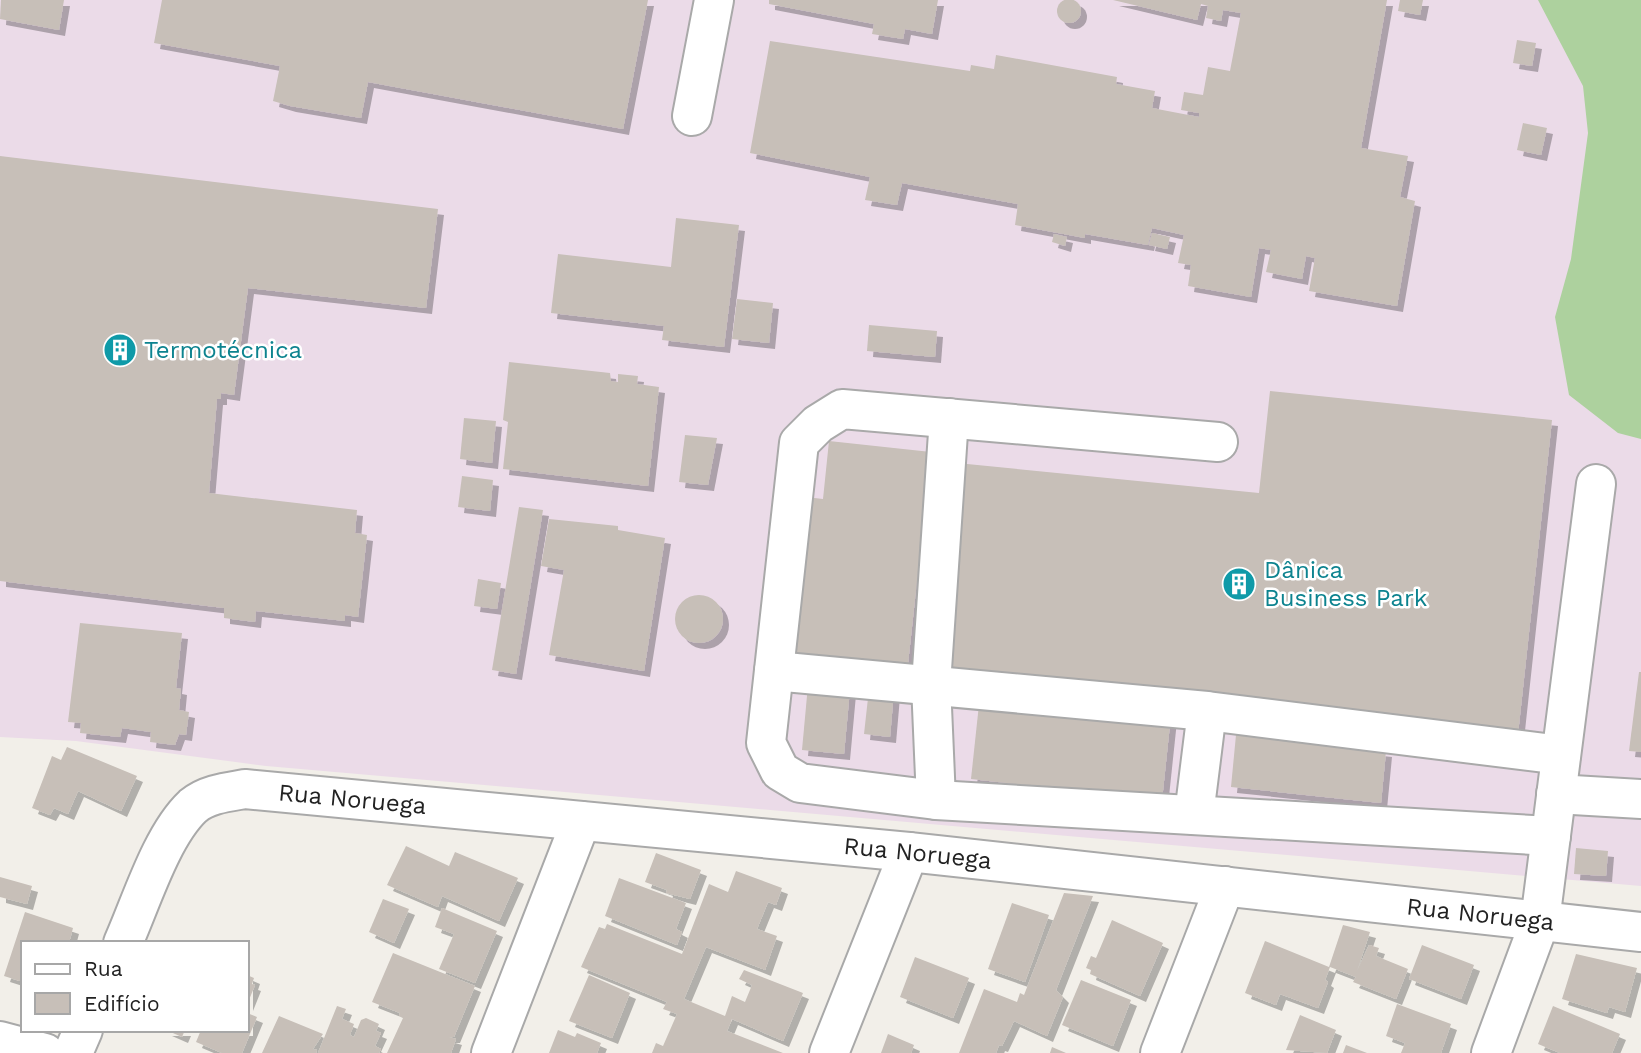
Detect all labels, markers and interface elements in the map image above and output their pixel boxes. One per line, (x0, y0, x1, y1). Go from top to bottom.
building icon: Termotécnica (101, 331, 139, 369)
place label: Termotécnica (144, 336, 302, 364)
place label: Dânica Business Park (1264, 556, 1428, 612)
building icon: Dânica Business Park (1220, 565, 1258, 603)
street label: Rua Noruega (277, 778, 428, 820)
street label: Rua Noruega (843, 832, 993, 875)
street label: Rua Noruega (1405, 892, 1556, 936)
legend (21, 941, 248, 1032)
text: Rua (84, 956, 123, 981)
text: Edifício (84, 991, 160, 1016)

